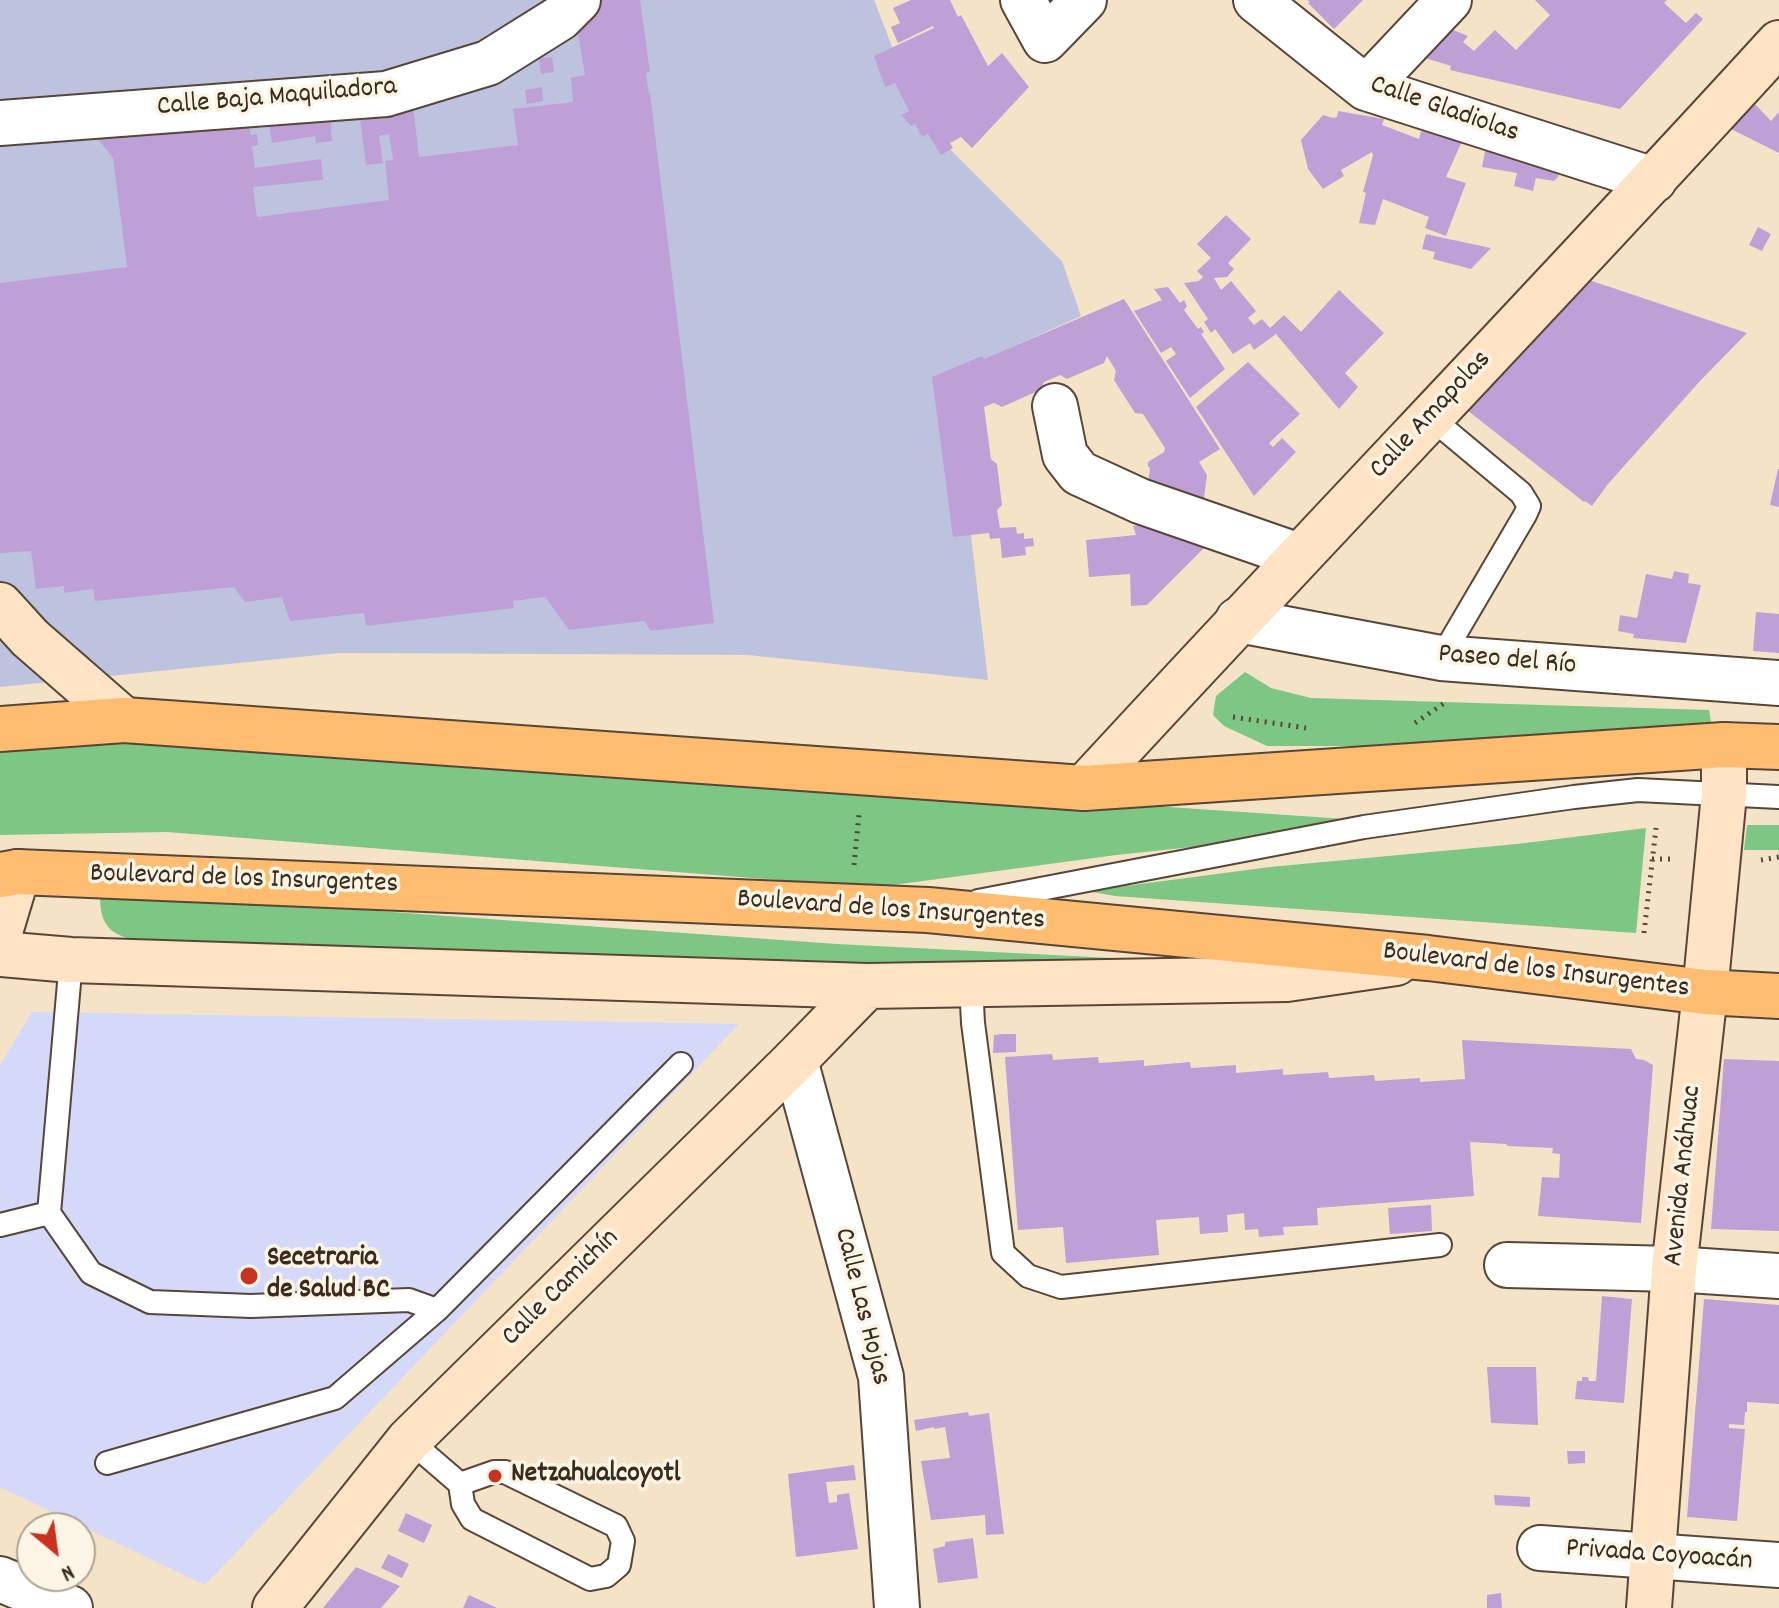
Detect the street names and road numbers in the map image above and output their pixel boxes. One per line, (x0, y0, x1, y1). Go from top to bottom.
street label: Calle Gladiolas (1365, 70, 1523, 152)
street label: Calle Baja Maquiladora (156, 72, 398, 126)
street label: Calle Amapolas (1364, 345, 1500, 487)
street label: Paseo del Río (1436, 639, 1578, 685)
street label: Boulevard de los Insurgentes (89, 859, 399, 903)
street label: Boulevard de los Insurgentes (736, 884, 1046, 940)
street label: Boulevard de los Insurgentes (1381, 937, 1691, 1007)
street label: Avenida Anáhuac (1659, 1084, 1711, 1268)
street label: Calle Camichín (496, 1223, 628, 1355)
street label: Calle Las Hojas (824, 1225, 896, 1389)
street label: Privada Coyoacán (1565, 1534, 1753, 1580)

